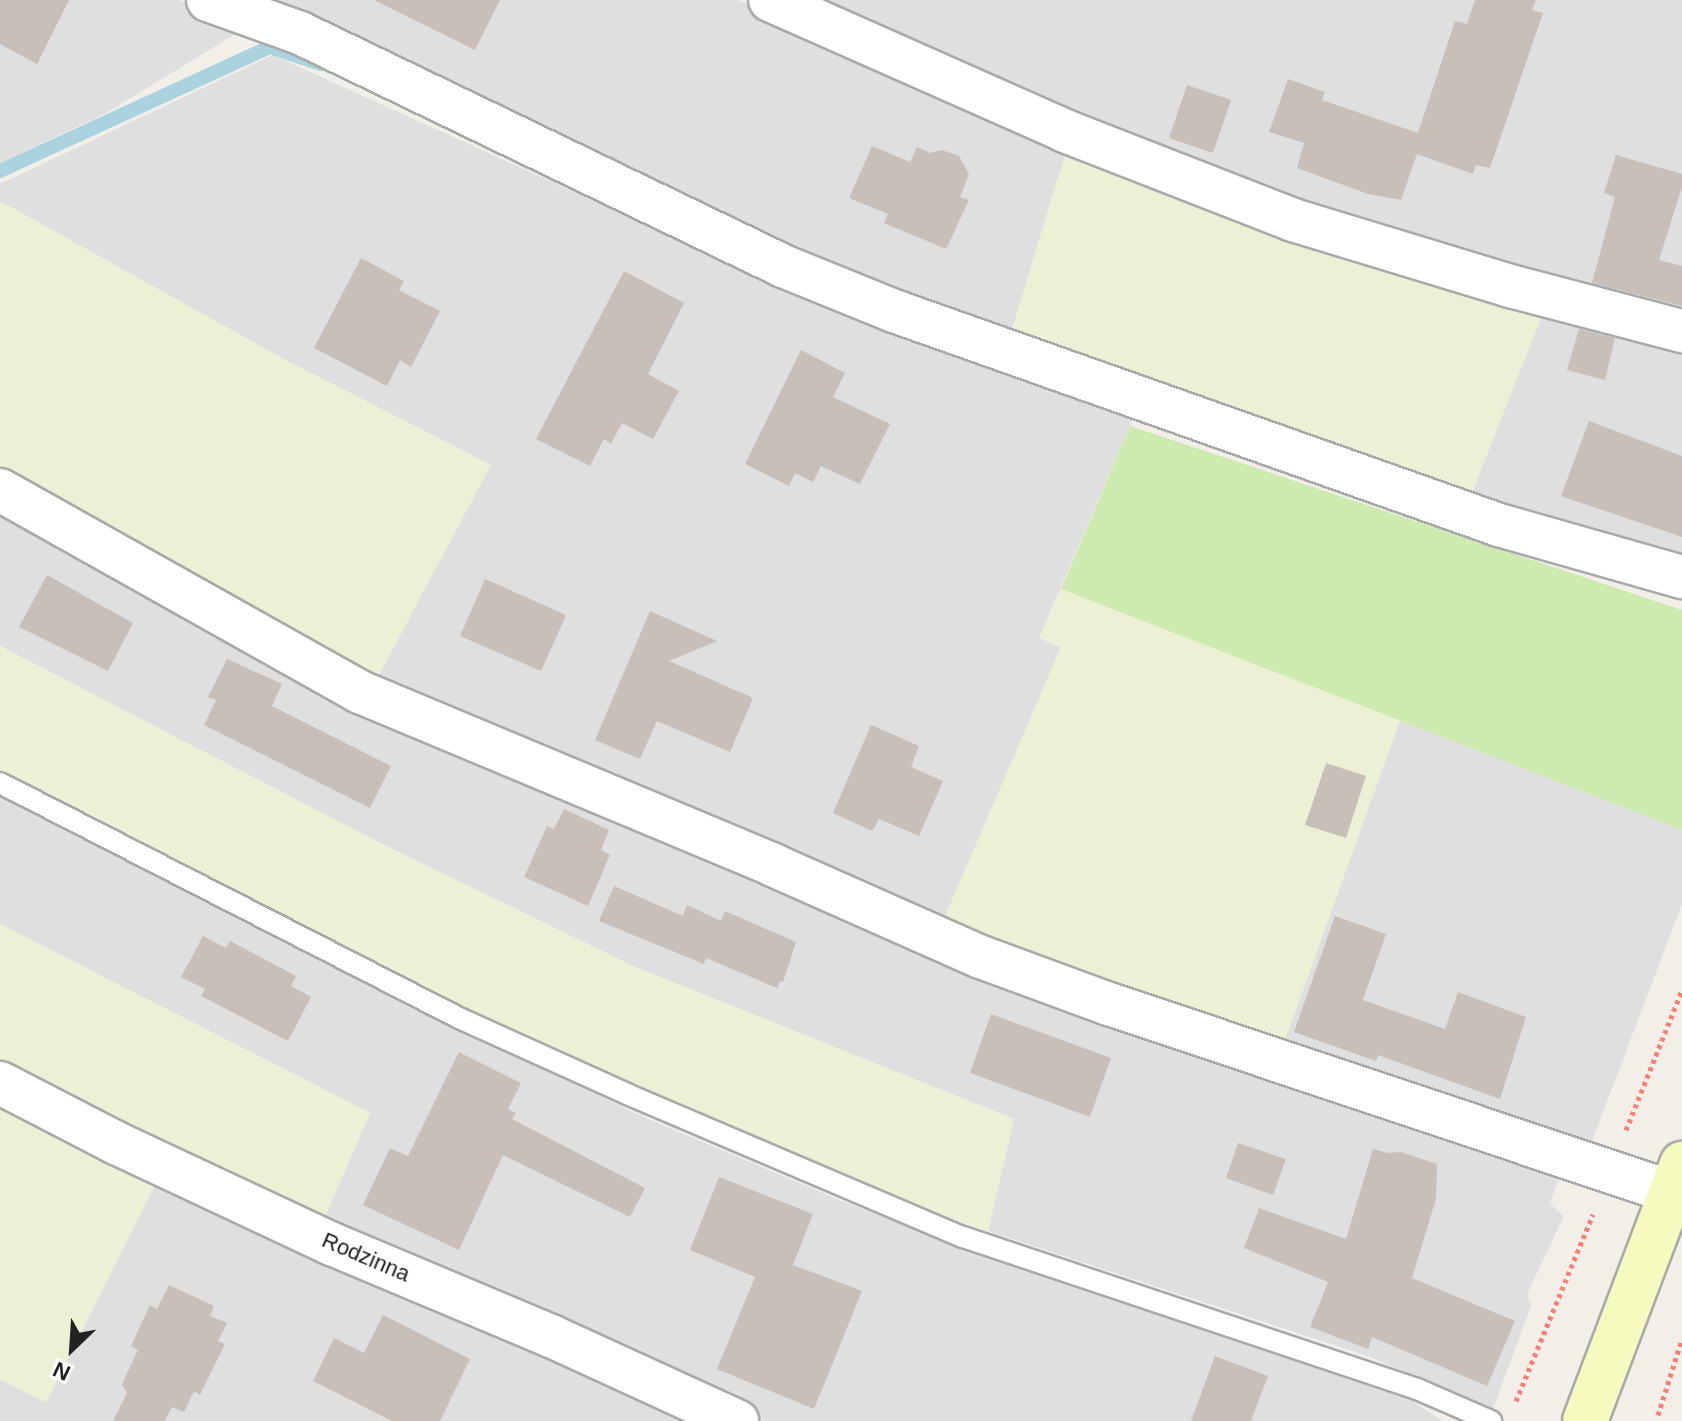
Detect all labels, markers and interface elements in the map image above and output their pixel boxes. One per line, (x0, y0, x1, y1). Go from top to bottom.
street label: Rodzinna (318, 1227, 414, 1287)
north arrow (32, 1309, 112, 1389)
text: N (49, 1357, 74, 1386)

